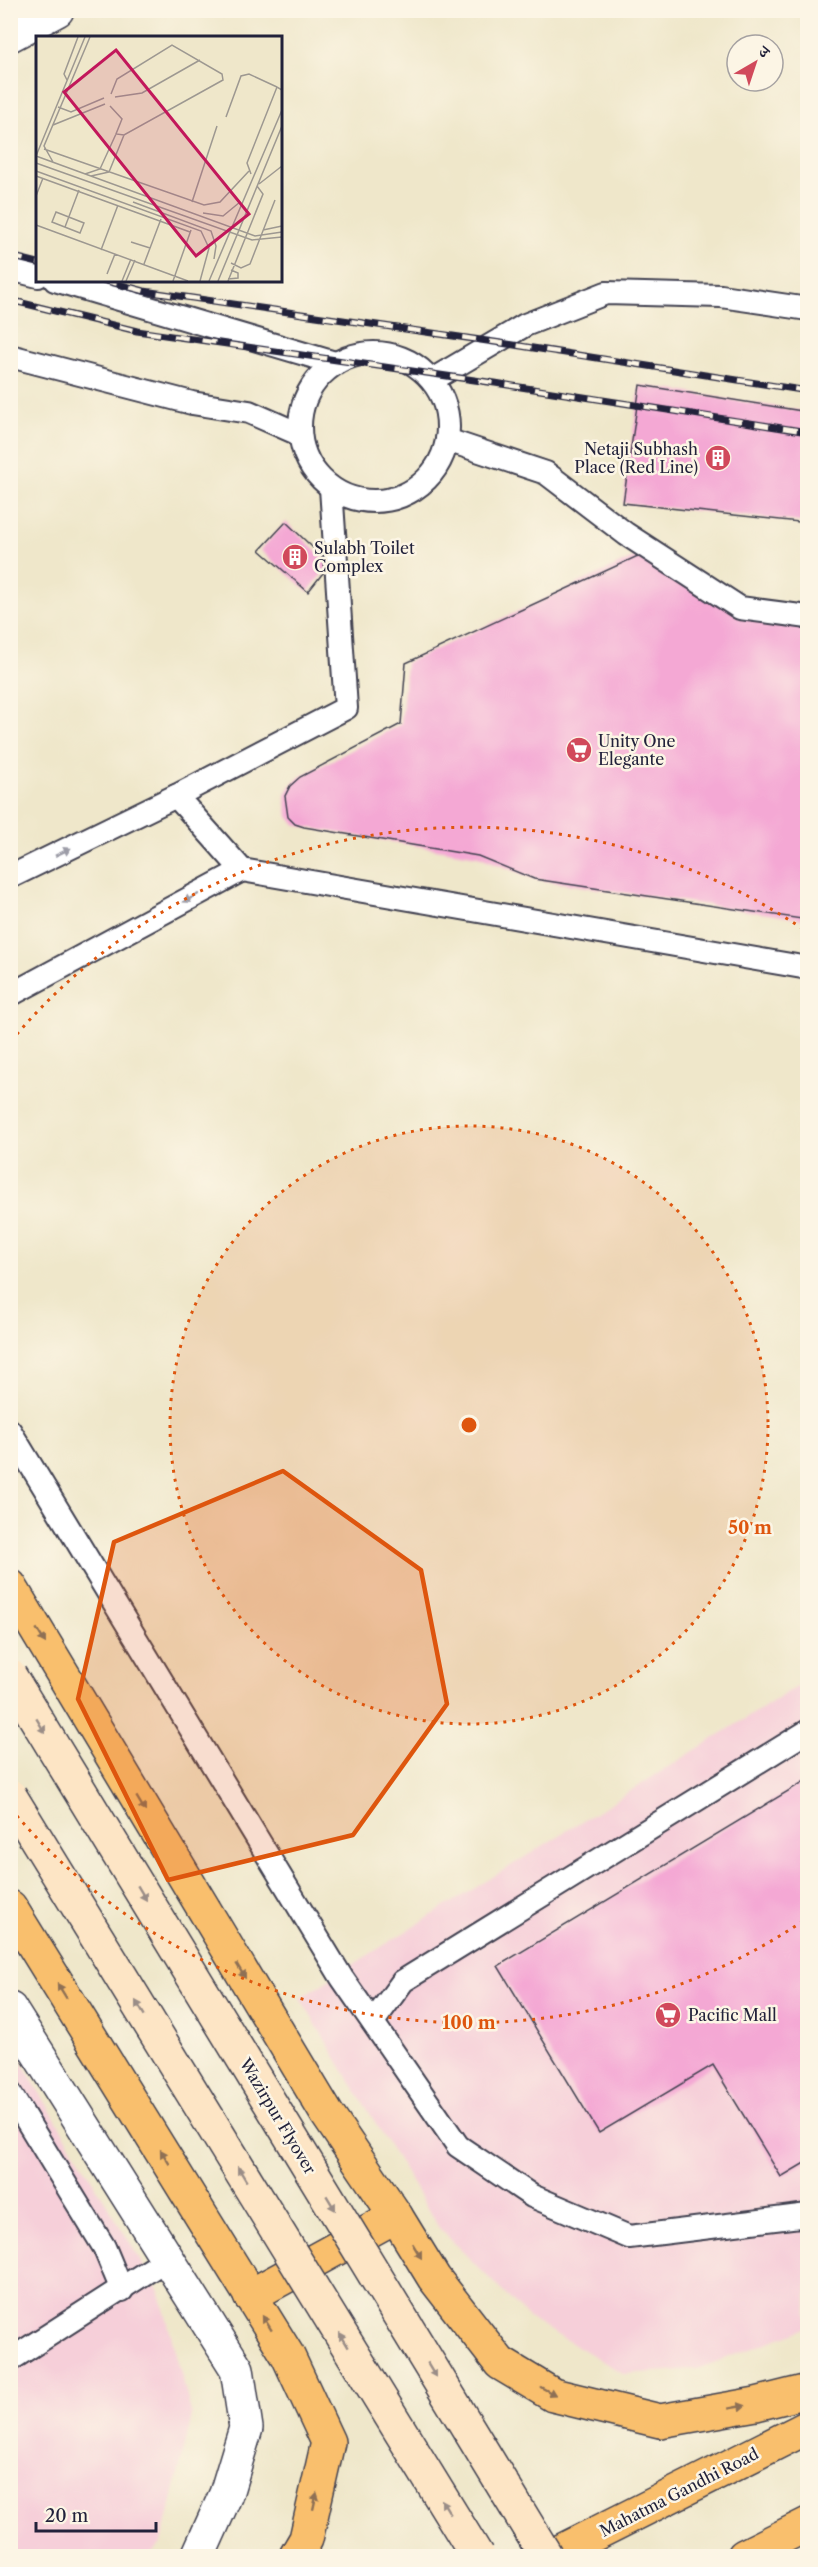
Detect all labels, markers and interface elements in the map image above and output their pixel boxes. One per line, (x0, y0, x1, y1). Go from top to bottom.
north arrow (725, 33, 785, 93)
inset map (36, 36, 282, 282)
text: उ (754, 40, 775, 63)
place label: Netaji Subhash Place (Red Line) (574, 439, 698, 477)
building icon: Netaji Subhash Place (Red Line) (703, 443, 733, 473)
place label: Sulabh Toilet Complex (314, 538, 415, 576)
building icon: Sulabh Toilet Complex (280, 542, 310, 572)
place label: Unity One Elegante (598, 731, 675, 769)
supermarket icon: Unity One Elegante (564, 735, 594, 765)
one-way arrow (54, 847, 72, 857)
one-way arrow (182, 893, 199, 903)
centre of rings (459, 1415, 479, 1435)
text: 50 m (728, 1517, 772, 1539)
one-way arrow (35, 1628, 46, 1644)
one-way arrow (35, 1718, 46, 1734)
one-way arrow (136, 1796, 146, 1813)
one-way arrow (137, 1885, 148, 1901)
one-way arrow (236, 1963, 247, 1979)
one-way arrow (57, 1983, 68, 1999)
one-way arrow (135, 2000, 146, 2016)
supermarket icon: Pacific Mall (653, 2000, 683, 2030)
place label: Pacific Mall (688, 2005, 777, 2025)
text: 100 m (442, 2012, 496, 2034)
street label: Wazirpur Flyover (235, 2054, 321, 2178)
one-way arrow (159, 2149, 170, 2165)
one-way arrow (237, 2166, 248, 2182)
one-way arrow (325, 2195, 336, 2211)
one-way arrow (412, 2243, 423, 2259)
one-way arrow (262, 2315, 273, 2331)
one-way arrow (339, 2332, 350, 2348)
one-way arrow (427, 2362, 438, 2378)
one-way arrow (539, 2386, 556, 2396)
one-way arrow (728, 2402, 747, 2411)
street label: Mahatma Gandhi Road (596, 2443, 762, 2541)
one-way arrow (310, 2492, 320, 2511)
scale bar (36, 2495, 156, 2533)
one-way arrow (441, 2498, 451, 2515)
text: 20 m (45, 2505, 89, 2527)

